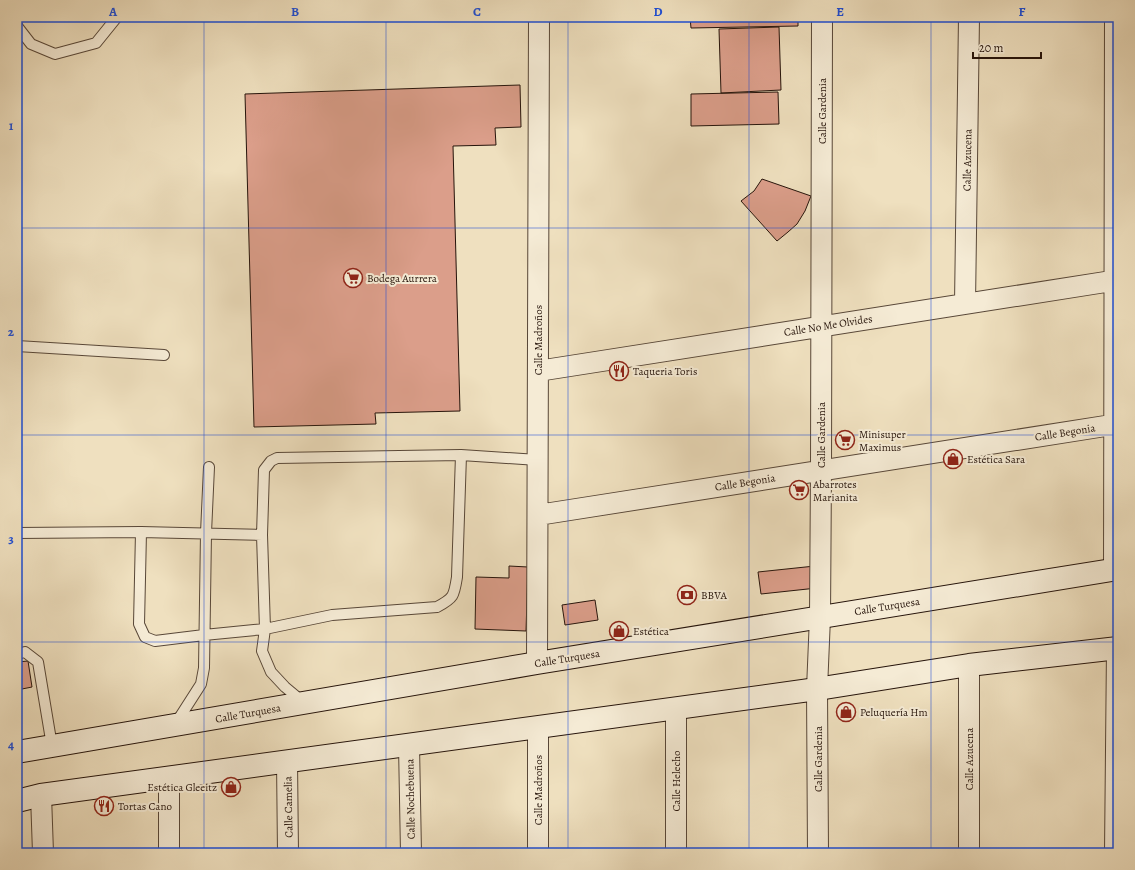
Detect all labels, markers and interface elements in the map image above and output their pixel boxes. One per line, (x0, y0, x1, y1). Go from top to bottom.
text: A (108, 3, 118, 20)
text: B (291, 3, 299, 20)
text: C (473, 3, 481, 20)
text: D (653, 3, 663, 20)
text: E (836, 3, 844, 20)
text: F (1019, 3, 1026, 20)
scale bar (973, 34, 1041, 60)
text: 20 m (979, 40, 1003, 56)
street label: Calle Gardenia (815, 77, 830, 144)
text: 1 (9, 117, 14, 134)
street label: Calle Azucena (959, 128, 976, 191)
supermarket icon: Bodega Aurrera (342, 267, 364, 289)
place label: Bodega Aurrera (367, 271, 438, 286)
street label: Calle Madroños (531, 305, 546, 375)
street label: Calle No Me Olvides (783, 311, 873, 340)
text: 2 (8, 323, 15, 340)
restaurant icon: Taqueria Toris (608, 360, 630, 382)
place label: Taqueria Toris (633, 364, 697, 379)
street label: Calle Gardenia (814, 401, 829, 468)
street label: Calle Begonia (1034, 420, 1097, 445)
place label: Minisuper Maximus (859, 427, 906, 455)
supermarket icon: Minisuper Maximus (834, 429, 856, 451)
shop icon: Estética Sara (942, 448, 964, 470)
place label: Estética Sara (967, 452, 1026, 467)
street label: Calle Begonia (714, 470, 777, 495)
place label: Abarrotes Marianita (812, 477, 859, 505)
supermarket icon: Abarrotes Marianita (788, 479, 810, 501)
text: 3 (8, 530, 14, 547)
bank icon: BBVA (676, 584, 698, 606)
place label: BBVA (701, 588, 727, 603)
street label: Calle Turquesa (853, 594, 922, 619)
shop icon: Estética (608, 620, 630, 642)
place label: Estética (633, 624, 670, 639)
street label: Calle Turquesa (533, 646, 602, 671)
street label: Calle Turquesa (214, 700, 283, 727)
shop icon: Peluquería Hm (835, 701, 857, 723)
place label: Peluquería Hm (860, 705, 928, 720)
street label: Calle Gardenia (811, 725, 826, 792)
street label: Calle Azucena (962, 727, 977, 790)
text: 4 (8, 736, 14, 753)
street label: Calle Helecho (669, 750, 684, 812)
street label: Calle Madroños (531, 755, 546, 825)
street label: Calle Nochebuena (402, 758, 419, 839)
street label: Calle Camelia (280, 775, 297, 838)
shop icon: Estética Gleeitz (220, 776, 242, 798)
place label: Estética Gleeitz (147, 780, 217, 795)
restaurant icon: Tortas Cano (93, 795, 115, 817)
place label: Tortas Cano (118, 799, 172, 814)

